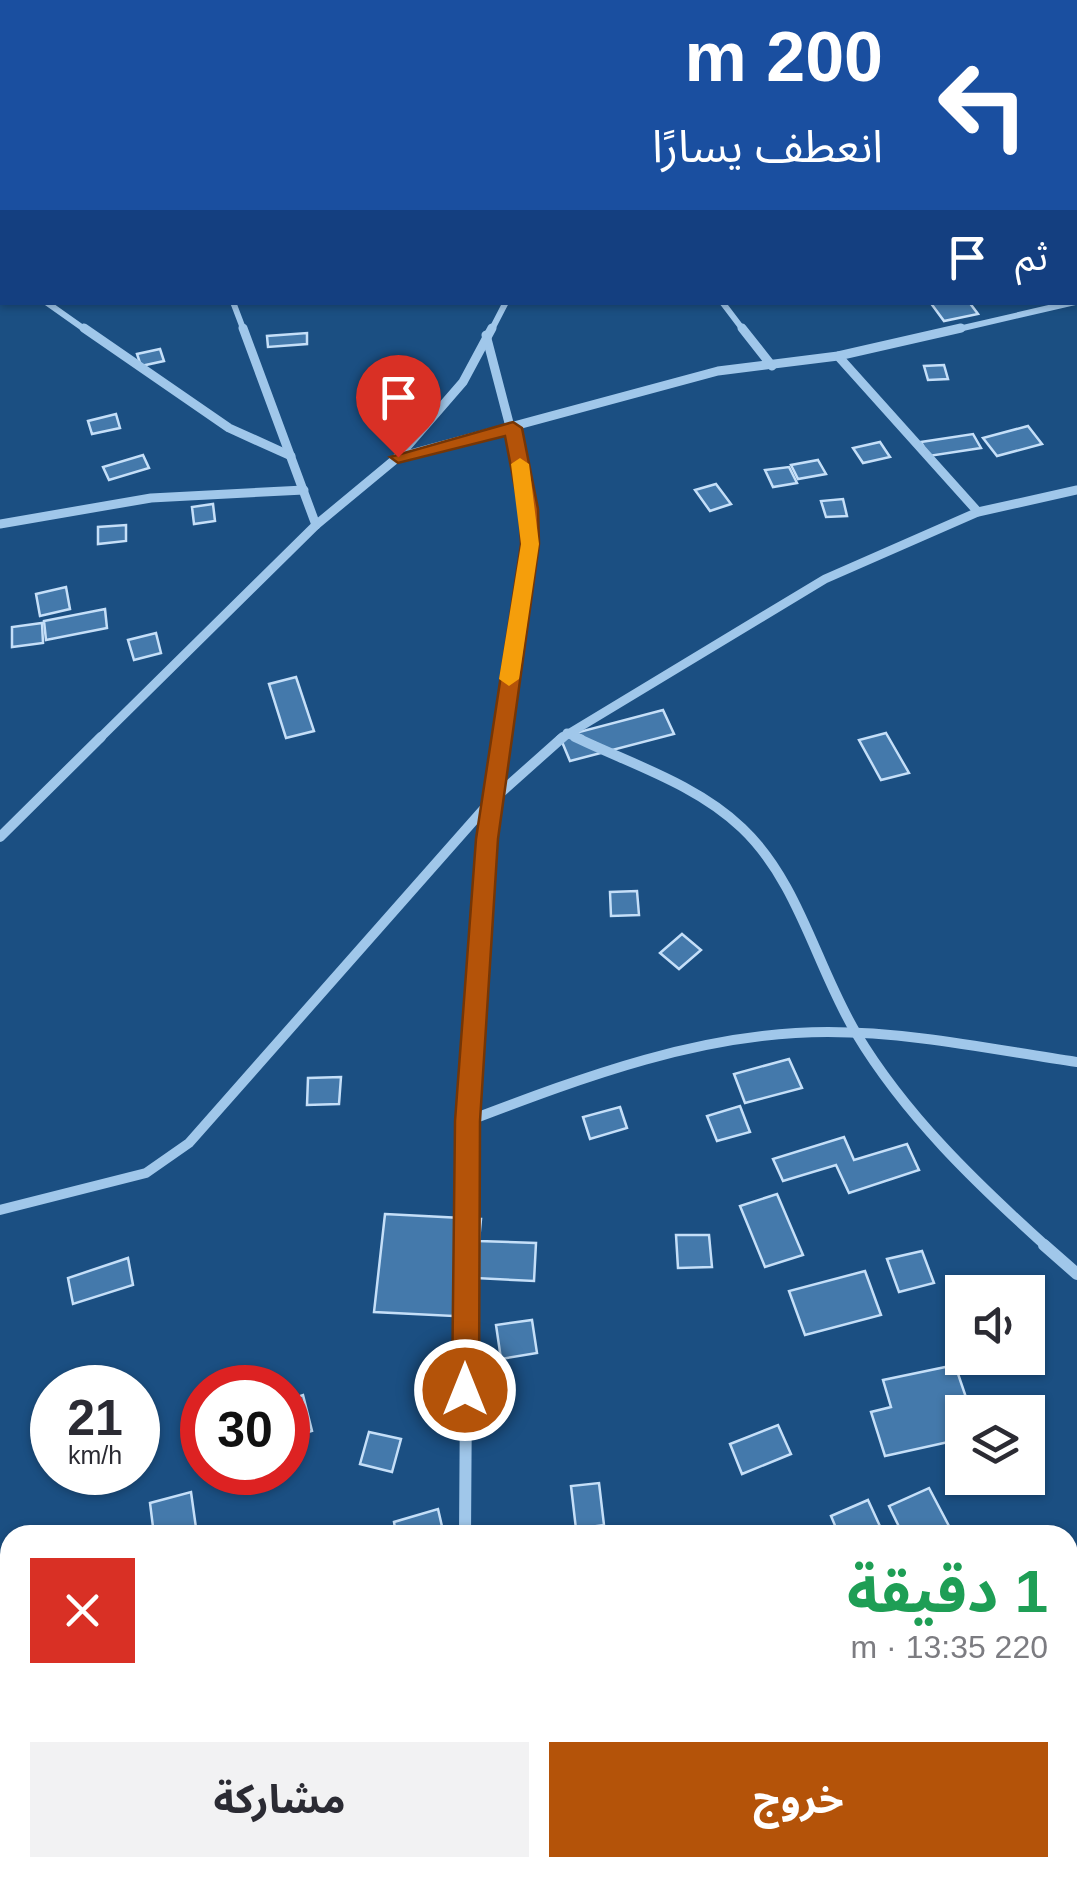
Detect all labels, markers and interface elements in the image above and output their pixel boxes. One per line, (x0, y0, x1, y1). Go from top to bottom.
text: 200 m (685, 18, 883, 96)
icon: left (918, 40, 1048, 170)
text: انعطف يسارًا (652, 121, 883, 172)
icon: arrive (940, 230, 995, 285)
text: ثم (1015, 236, 1048, 278)
pin (356, 355, 441, 458)
icon: arrive (371, 370, 426, 425)
map controls (945, 1275, 1045, 1495)
button: sound (945, 1275, 1045, 1375)
position arrow (413, 1338, 517, 1442)
speed limit sign: 30 (180, 1365, 310, 1495)
text: 21 (67, 1390, 123, 1446)
button: layers (945, 1395, 1045, 1495)
text: km/h (68, 1441, 122, 1469)
button: close (30, 1558, 135, 1663)
text: 1 دقيقة (847, 1558, 1048, 1625)
text: 220 m · 13:35 (851, 1629, 1048, 1665)
button: مشاركة (30, 1742, 529, 1857)
button: خروج (549, 1742, 1048, 1857)

